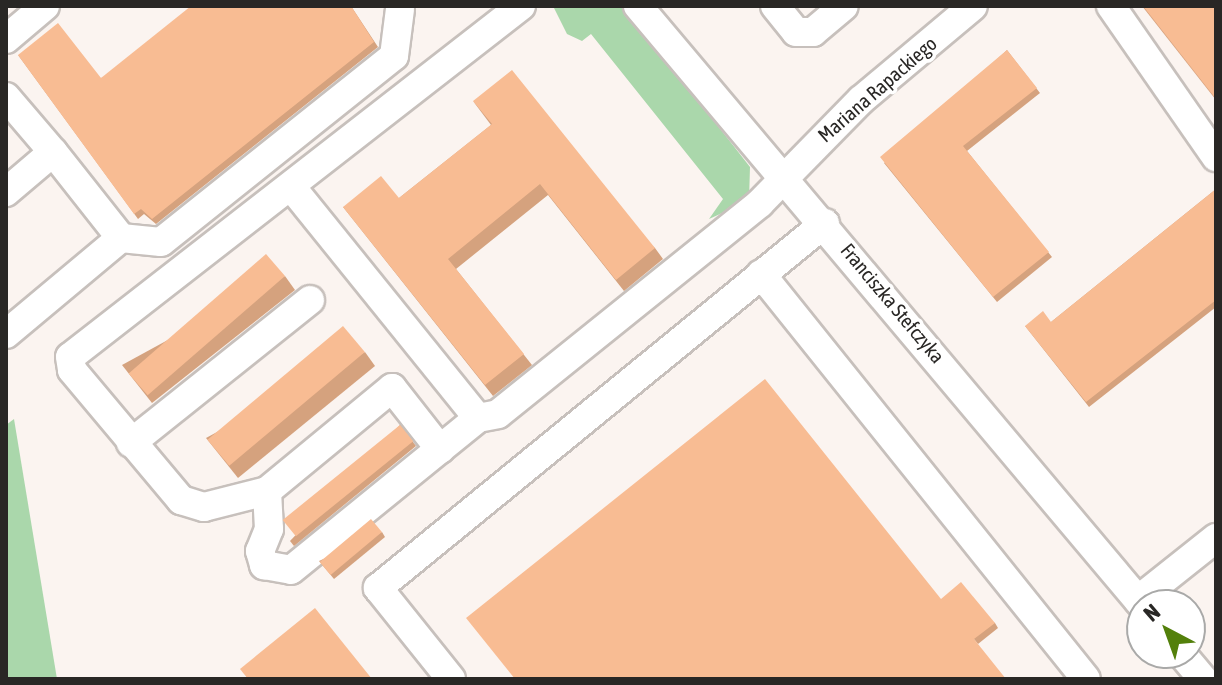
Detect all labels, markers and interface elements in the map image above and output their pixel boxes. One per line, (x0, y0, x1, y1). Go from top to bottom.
street label: Mariana Rapackiego (813, 31, 941, 147)
street label: Franciszka Stefczyka (836, 238, 950, 368)
north arrow (1126, 589, 1206, 669)
text: N (1138, 598, 1165, 626)

